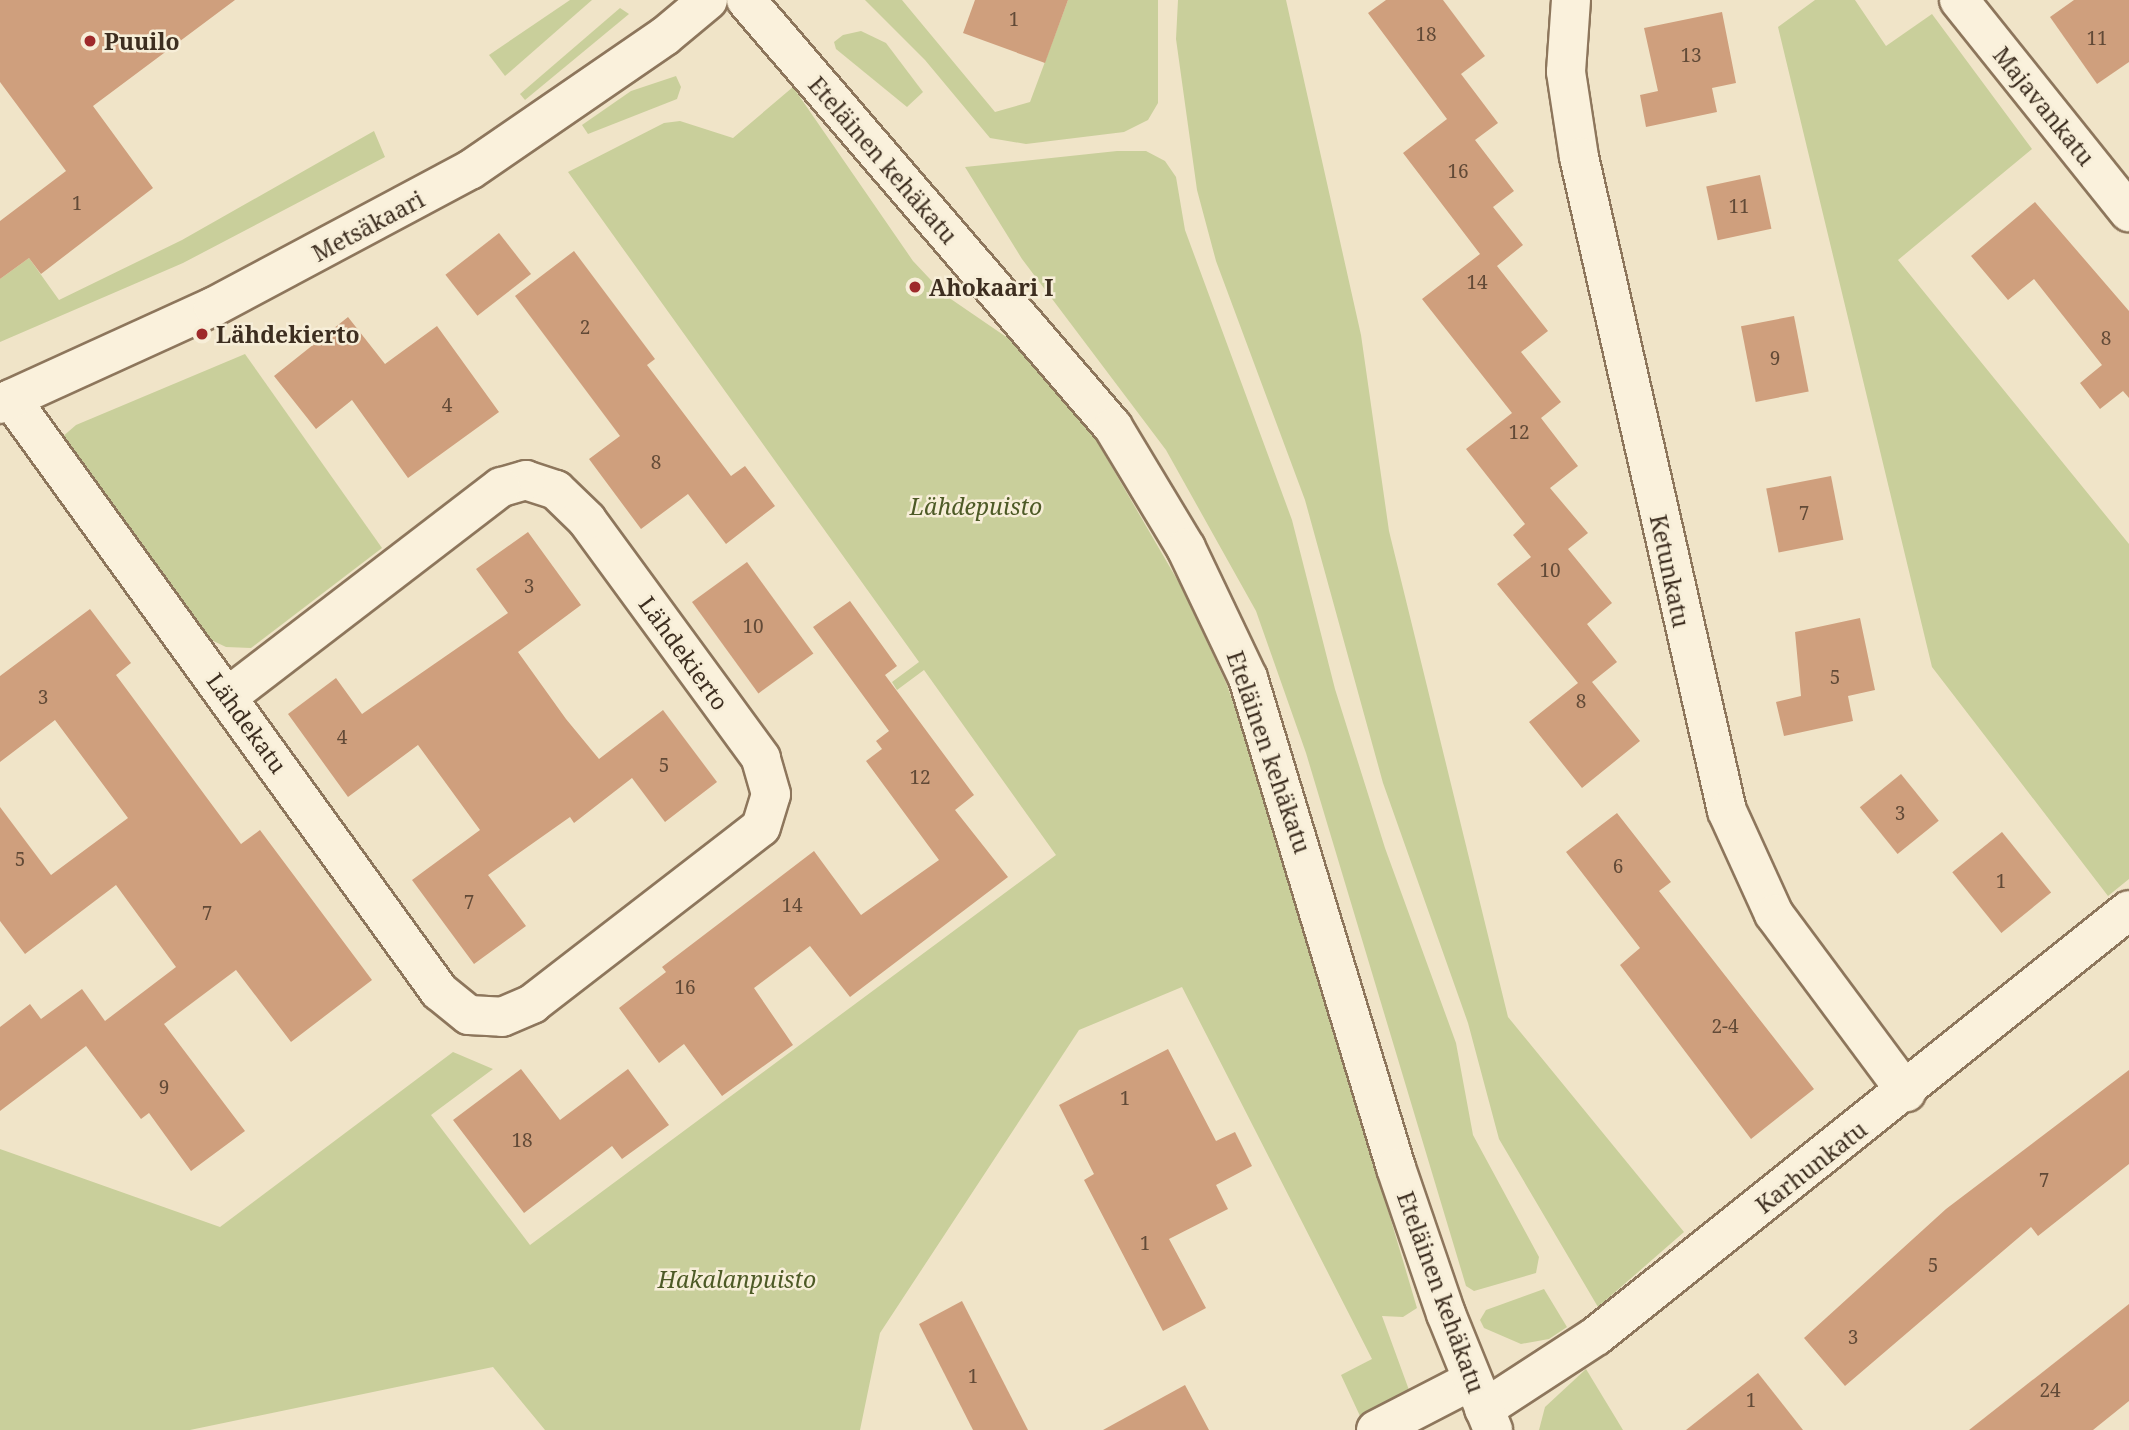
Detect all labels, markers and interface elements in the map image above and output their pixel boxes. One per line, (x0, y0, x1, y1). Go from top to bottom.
house number: 1 (1009, 9, 1019, 31)
house number: 18 (1415, 24, 1437, 46)
place label: Puuilo (104, 27, 180, 55)
house number: 11 (2086, 28, 2108, 50)
marker: Puuilo (82, 33, 98, 49)
street label: Majavankatu (1988, 41, 2100, 171)
house number: 13 (1680, 45, 1702, 67)
street label: Eteläinen kehäkatu (803, 71, 963, 249)
house number: 16 (1447, 161, 1469, 183)
street label: Metsäkaari (307, 185, 429, 267)
house number: 1 (72, 193, 82, 215)
house number: 11 (1728, 196, 1750, 218)
house number: 14 (1466, 272, 1488, 294)
place label: Ahokaari I (929, 273, 1053, 301)
marker: Ahokaari I (907, 279, 923, 295)
house number: 2 (580, 317, 590, 339)
place label: Lähdekierto (216, 320, 360, 348)
marker: Lähdekierto (194, 326, 210, 342)
house number: 8 (2101, 328, 2111, 350)
house number: 9 (1770, 348, 1780, 370)
house number: 4 (442, 395, 452, 417)
house number: 12 (1508, 422, 1530, 444)
house number: 8 (651, 452, 661, 474)
park label: Lähdepuisto (910, 492, 1042, 520)
house number: 7 (1799, 503, 1809, 525)
street label: Ketunkatu (1645, 512, 1695, 630)
house number: 10 (1539, 560, 1561, 582)
house number: 3 (524, 576, 534, 598)
street label: Lähdekierto (634, 591, 734, 715)
house number: 10 (742, 616, 764, 638)
street label: Eteläinen kehäkatu (1221, 647, 1317, 857)
street label: Lähdekatu (201, 667, 293, 779)
house number: 5 (1830, 667, 1840, 689)
house number: 3 (38, 687, 48, 709)
house number: 8 (1576, 691, 1586, 713)
house number: 4 (337, 727, 347, 749)
house number: 5 (659, 755, 669, 777)
house number: 12 (909, 767, 931, 789)
house number: 3 (1895, 803, 1905, 825)
house number: 5 (15, 849, 25, 871)
house number: 6 (1613, 856, 1623, 878)
house number: 1 (1996, 871, 2006, 893)
house number: 7 (464, 892, 474, 914)
house number: 14 (781, 895, 803, 917)
house number: 7 (202, 903, 212, 925)
house number: 16 (674, 977, 696, 999)
house number: 2-4 (1711, 1016, 1739, 1038)
house number: 9 (159, 1077, 169, 1099)
house number: 1 (1120, 1088, 1130, 1110)
street label: Karhunkatu (1750, 1115, 1872, 1219)
house number: 18 (511, 1130, 533, 1152)
house number: 7 (2039, 1170, 2049, 1192)
street label: Eteläinen kehäkatu (1392, 1188, 1490, 1396)
house number: 1 (1140, 1233, 1150, 1255)
house number: 5 (1928, 1255, 1938, 1277)
park label: Hakalanpuisto (658, 1265, 816, 1293)
house number: 3 (1848, 1327, 1858, 1349)
house number: 1 (968, 1366, 978, 1388)
house number: 24 (2039, 1380, 2061, 1402)
house number: 1 (1746, 1390, 1756, 1412)

